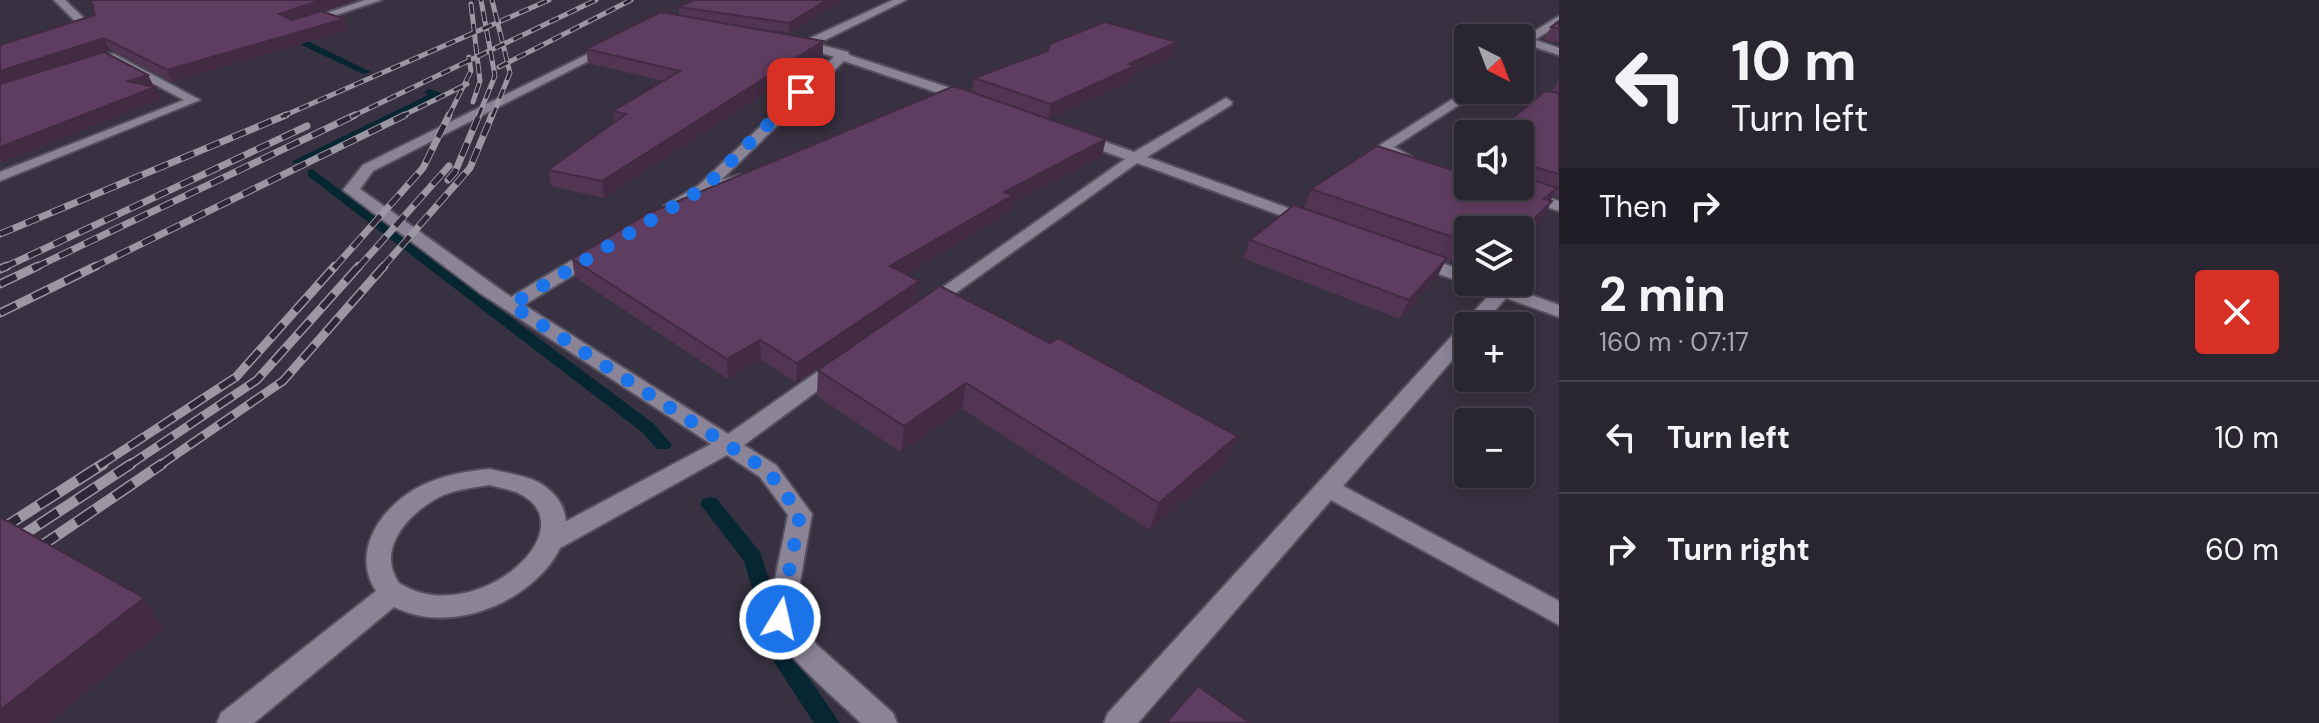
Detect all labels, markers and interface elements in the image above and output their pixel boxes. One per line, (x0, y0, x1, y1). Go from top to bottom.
north arrow (1454, 24, 1534, 104)
map controls (1454, 24, 1534, 488)
text: 10 m (1731, 24, 1857, 97)
icon: left (1599, 32, 1703, 136)
pin (767, 58, 835, 126)
icon: arrive (779, 70, 823, 114)
text: Turn left (1731, 95, 1868, 142)
button: sound (1454, 120, 1534, 200)
icon: right (1683, 184, 1727, 228)
text: Then (1599, 187, 1667, 226)
button: layers (1454, 216, 1534, 296)
text: 2 min (1599, 263, 1726, 326)
button: close (2195, 270, 2279, 354)
button: + (1454, 312, 1534, 392)
text: 160 m · 07:17 (1599, 325, 1749, 359)
button: − (1454, 408, 1534, 488)
icon: left (1599, 415, 1643, 459)
text: Turn left (1667, 418, 1790, 457)
text: 10 m (2214, 418, 2279, 457)
icon: right (1599, 527, 1643, 571)
text: Turn right (1667, 530, 1810, 569)
text: 60 m (2205, 530, 2279, 569)
position arrow (738, 577, 822, 661)

